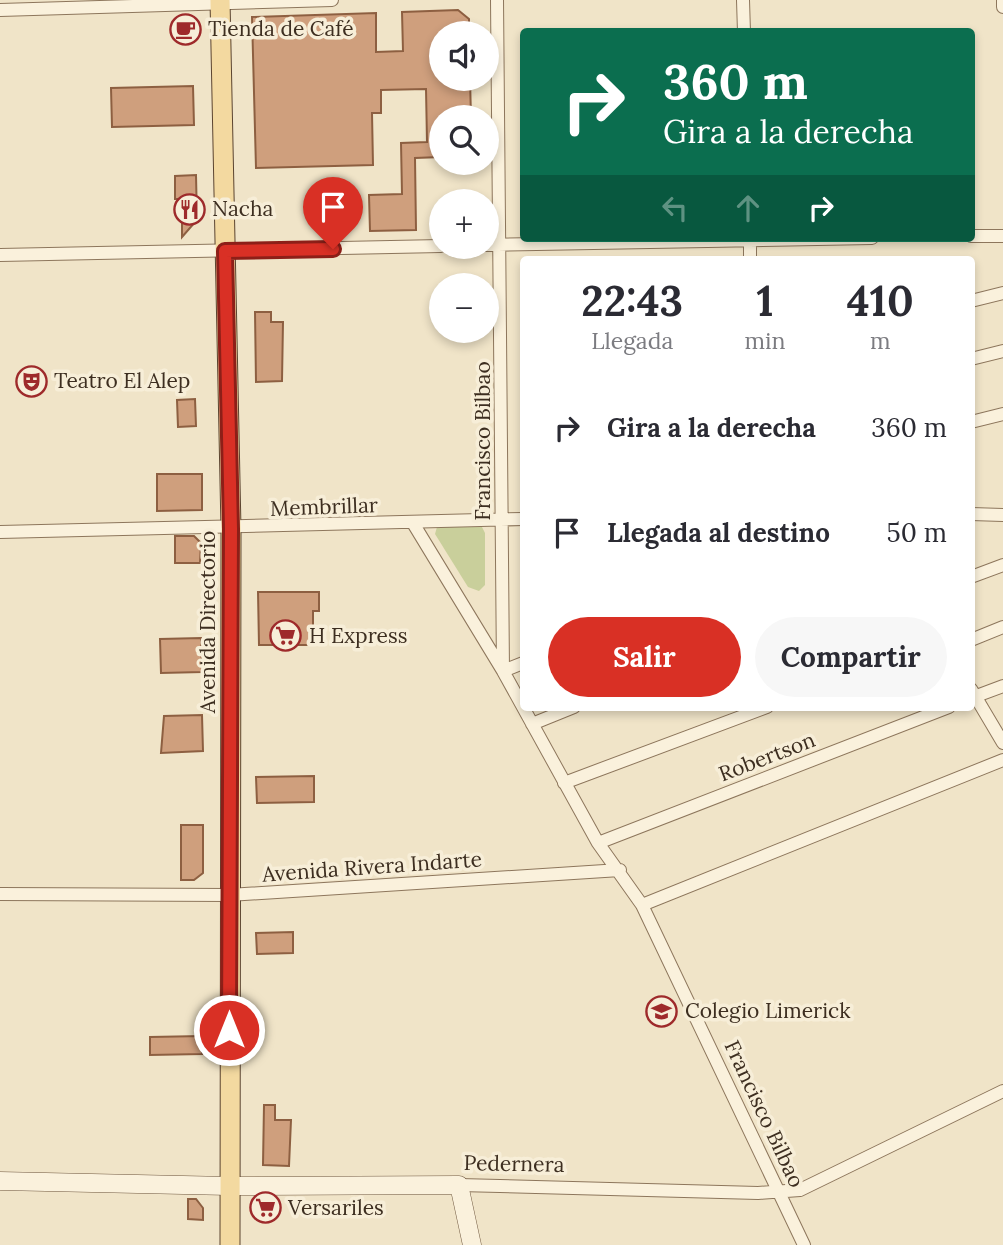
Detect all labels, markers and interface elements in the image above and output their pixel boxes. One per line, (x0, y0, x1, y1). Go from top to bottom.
cafe icon: Tienda de Café (168, 12, 202, 46)
place label: Tienda de Café (208, 15, 354, 42)
map controls (429, 21, 499, 343)
button: sound (429, 21, 499, 91)
text: 360 m (663, 50, 808, 112)
icon: right (548, 56, 639, 147)
button: search (429, 105, 499, 175)
text: Gira a la derecha (663, 111, 913, 152)
pin (303, 177, 363, 249)
icon: arrive (314, 188, 352, 226)
button: + (429, 189, 499, 259)
icon: left (656, 189, 694, 227)
icon: ahead (729, 189, 767, 227)
icon: right (802, 189, 840, 227)
restaurant icon: Nacha (172, 192, 206, 226)
place label: Nacha (212, 195, 273, 222)
button: − (429, 273, 499, 343)
text: 22:43 (581, 274, 683, 328)
text: 1 (756, 274, 774, 328)
text: 410 (847, 274, 914, 328)
text: Llegada (591, 326, 673, 355)
text: min (745, 326, 786, 355)
text: m (870, 326, 891, 355)
street label: Francisco Bilbao (469, 361, 496, 521)
theatre icon: Teatro El Alep (14, 364, 48, 398)
place label: Teatro El Alep (54, 367, 190, 394)
icon: right (548, 409, 586, 447)
text: Gira a la derecha (607, 411, 816, 444)
text: 360 m (871, 411, 947, 444)
street label: Membrillar (270, 491, 378, 522)
icon: arrive (548, 514, 586, 552)
text: Llegada al destino (607, 516, 830, 549)
text: 50 m (887, 516, 947, 549)
street label: Avenida Directorio (194, 531, 221, 714)
button: Salir (548, 617, 741, 697)
button: Compartir (755, 617, 947, 697)
supermarket icon: H Express (269, 619, 303, 653)
place label: H Express (309, 622, 407, 649)
street label: Robertson (715, 726, 819, 787)
street label: Avenida Rivera Indarte (260, 845, 483, 888)
position arrow (192, 993, 266, 1067)
school or university icon: Colegio Limerick (645, 994, 679, 1028)
place label: Colegio Limerick (685, 997, 851, 1024)
street label: Francisco Bilbao (719, 1036, 810, 1192)
street label: Pedernera (463, 1149, 565, 1178)
supermarket icon: Versariles (248, 1191, 282, 1225)
place label: Versariles (287, 1194, 384, 1221)

